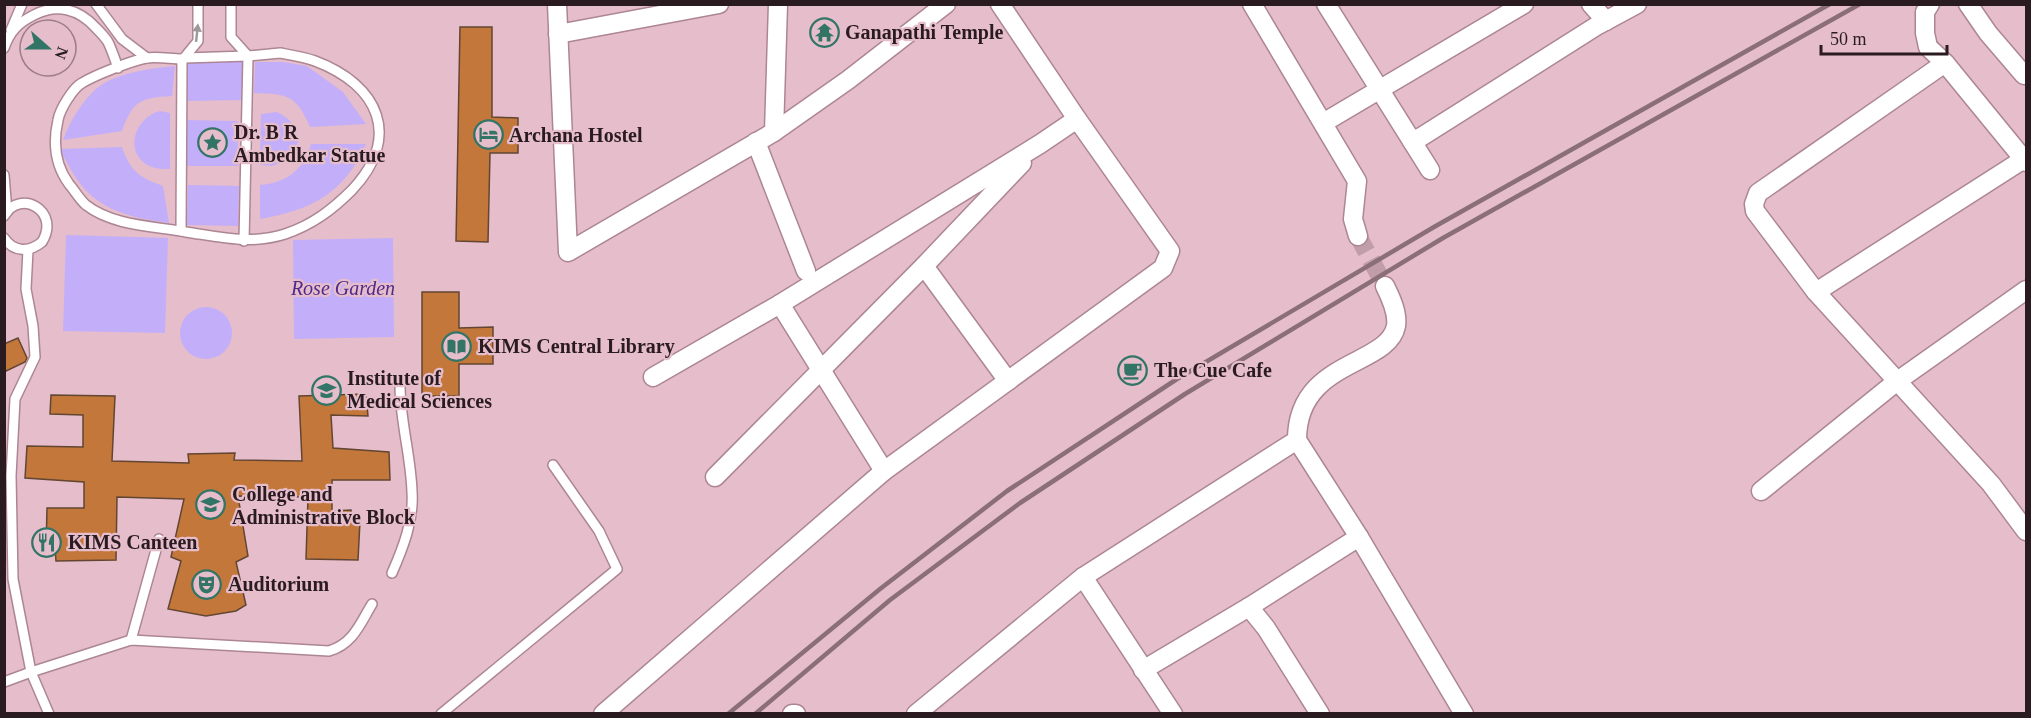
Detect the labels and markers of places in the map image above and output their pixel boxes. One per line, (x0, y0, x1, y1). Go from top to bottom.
temple icon: Ganapathi Temple (808, 16, 840, 48)
place label: Ganapathi Temple (845, 21, 1004, 44)
hotel icon: Archana Hostel (472, 119, 504, 151)
place label: Dr. B R Ambedkar Statue (234, 121, 385, 166)
place label: Archana Hostel (509, 124, 643, 146)
place icon: Dr. B R Ambedkar Statue (197, 127, 229, 159)
library icon: KIMS Central Library (441, 330, 473, 362)
place label: KIMS Central Library (478, 335, 675, 358)
cafe icon: The Cue Cafe (1117, 354, 1149, 386)
place label: The Cue Cafe (1154, 359, 1272, 381)
place label: Institute of Medical Sciences (347, 367, 492, 412)
school or university icon: Institute of Medical Sciences (310, 374, 342, 406)
place label: College and Administrative Block (232, 483, 416, 528)
school or university icon: College and Administrative Block (195, 489, 227, 521)
restaurant icon: KIMS Canteen (31, 526, 63, 558)
place label: KIMS Canteen (68, 531, 197, 553)
theatre icon: Auditorium (191, 568, 223, 600)
place label: Auditorium (228, 573, 329, 595)

